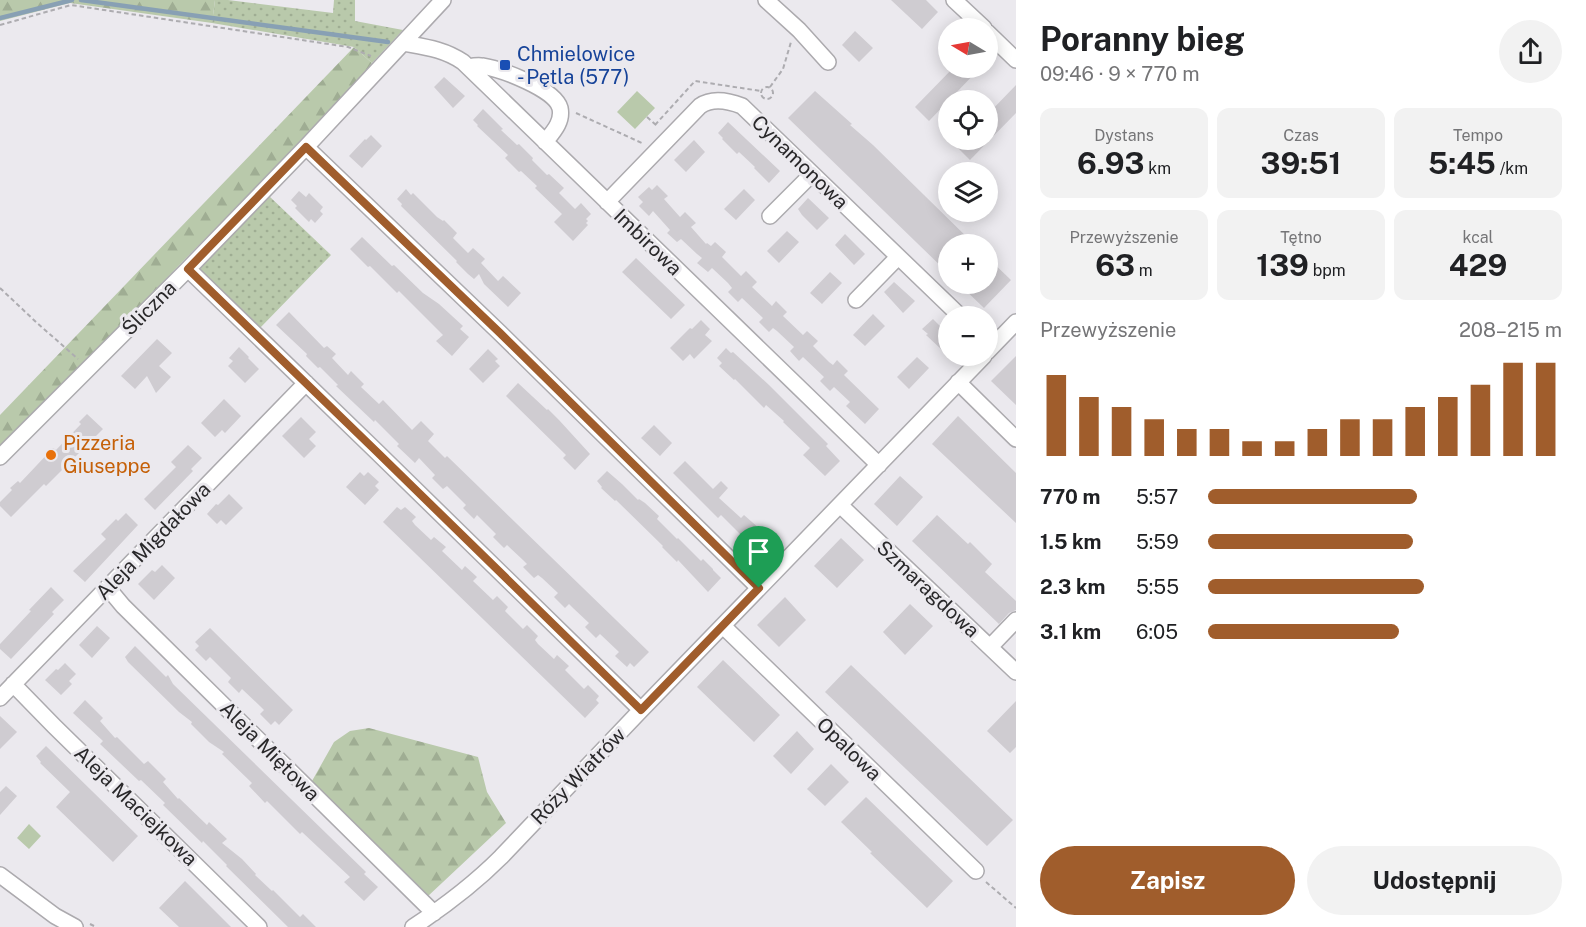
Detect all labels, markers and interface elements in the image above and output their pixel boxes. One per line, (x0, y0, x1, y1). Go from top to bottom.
north arrow (938, 18, 998, 78)
map controls (938, 18, 998, 366)
text: Poranny bieg (1040, 20, 1245, 58)
button: share (1499, 20, 1562, 83)
place label: Chmielowice - Pętla (577) (517, 42, 635, 89)
marker: Chmielowice - Pętla (577) (498, 58, 512, 72)
text: 09:46 · 9 × 770 m (1040, 62, 1199, 86)
button: locate (938, 90, 998, 150)
street label: Cynamonowa (747, 110, 853, 214)
text: Dystans (1094, 126, 1154, 145)
text: Czas (1283, 126, 1319, 145)
text: Tempo (1453, 126, 1503, 145)
text: 6.93 (1077, 145, 1144, 181)
text: 39:51 (1261, 145, 1341, 181)
text: 5:45 (1428, 145, 1496, 181)
text: km (1144, 159, 1171, 178)
text: /km (1496, 159, 1528, 178)
button: layers (938, 162, 998, 222)
street label: Imbirowa (609, 204, 687, 280)
text: Przewyższenie (1069, 228, 1179, 247)
text: Tętno (1280, 228, 1322, 247)
text: kcal (1463, 228, 1493, 247)
button: + (938, 234, 998, 294)
text: 63 (1095, 247, 1135, 283)
text: 139 (1256, 247, 1309, 283)
text: 429 (1449, 247, 1507, 283)
text: m (1135, 261, 1153, 280)
text: bpm (1309, 261, 1346, 280)
street label: Śliczna (116, 275, 181, 340)
button: − (938, 306, 998, 366)
text: Przewyższenie (1040, 318, 1176, 342)
text: 208–215 m (1459, 318, 1562, 342)
place label: Pizzeria Giuseppe (63, 431, 151, 478)
marker: Pizzeria Giuseppe (44, 448, 58, 462)
street label: Aleja Migdałowa (91, 477, 215, 605)
text: 770 m (1040, 485, 1100, 509)
text: 5:57 (1136, 485, 1178, 509)
pin (733, 526, 784, 588)
text: 1.5 km (1040, 530, 1101, 554)
text: 5:59 (1136, 530, 1179, 554)
icon: arrive (742, 535, 775, 568)
street label: Szmaragdowa (872, 535, 984, 643)
text: 2.3 km (1040, 575, 1105, 599)
text: 5:55 (1136, 575, 1179, 599)
text: 3.1 km (1040, 620, 1101, 644)
text: 6:05 (1136, 620, 1178, 644)
street label: Aleja Miętowa (215, 696, 325, 806)
street label: Opalowa (812, 712, 886, 786)
street label: Róży Wiatrów (526, 722, 631, 830)
street label: Aleja Maciejkowa (69, 741, 203, 871)
button: Zapisz (1040, 846, 1295, 915)
button: Udostępnij (1307, 846, 1562, 915)

